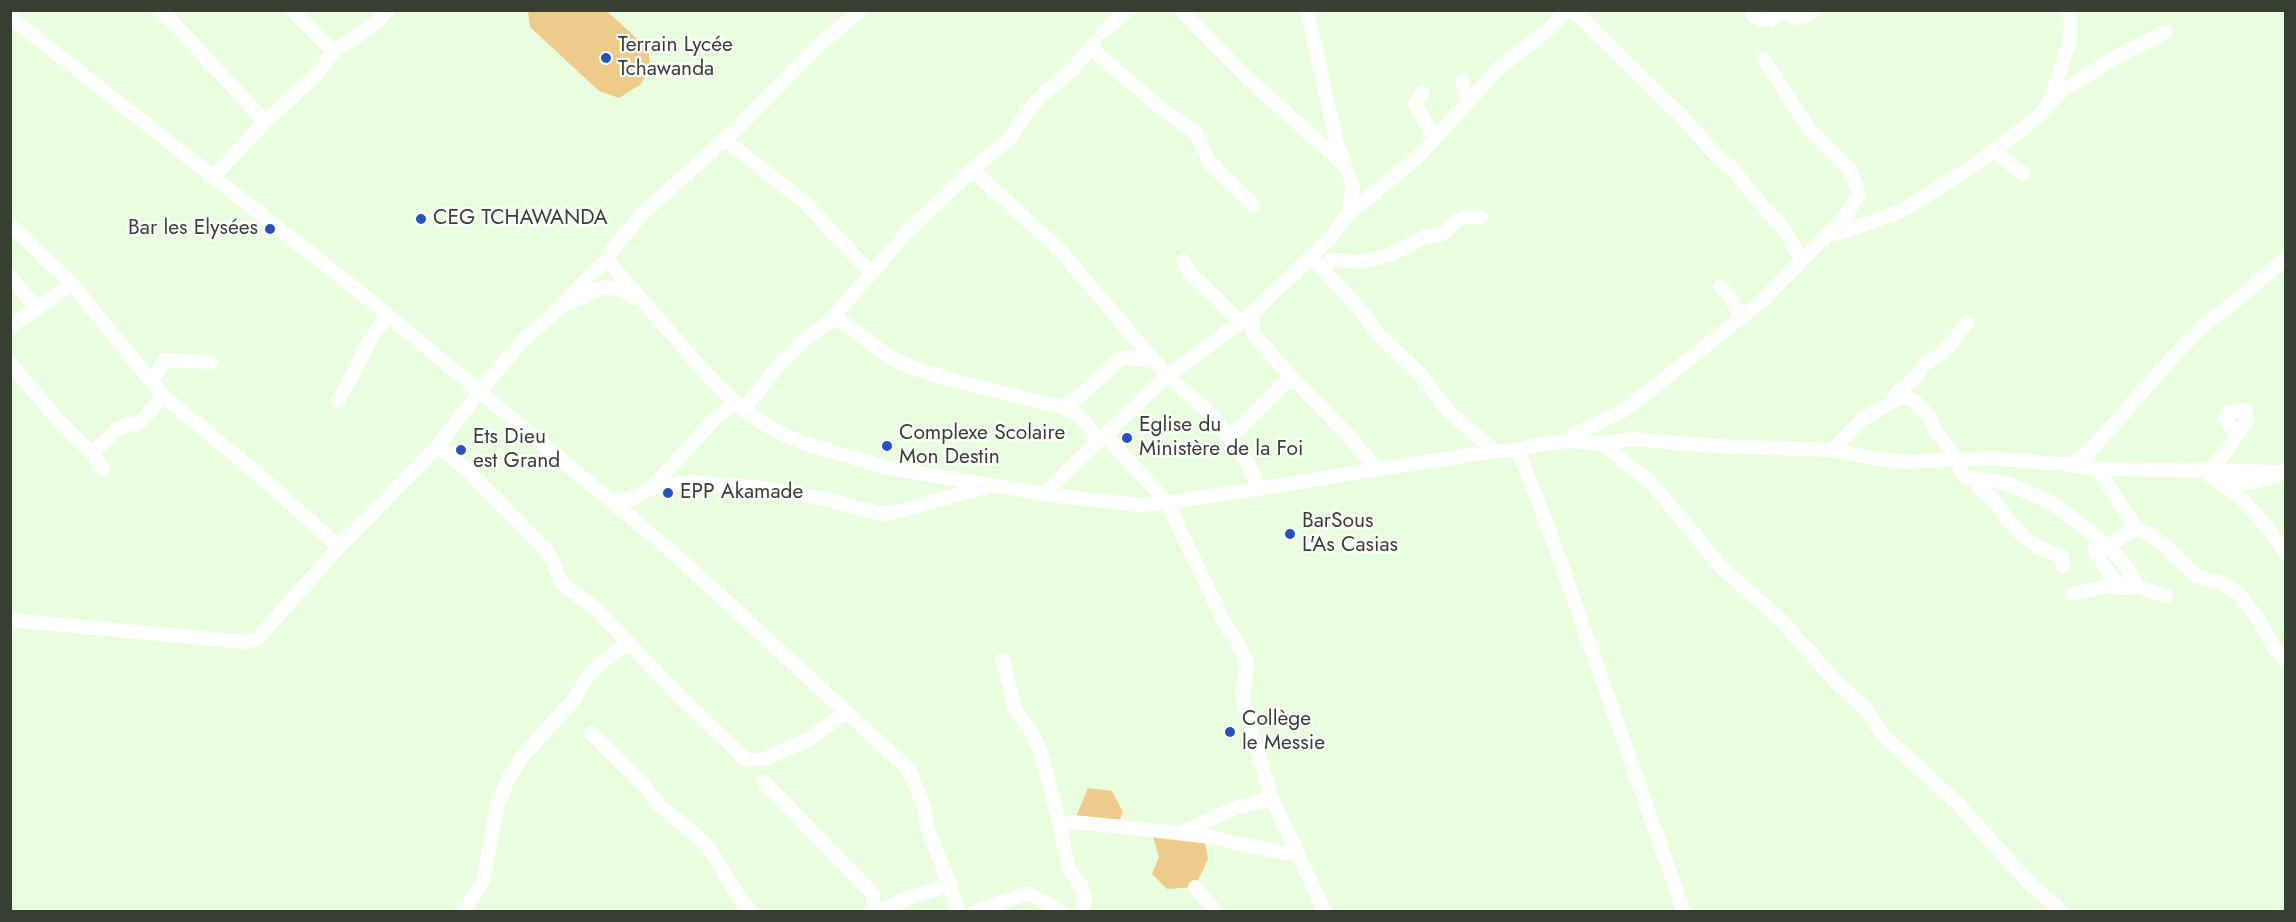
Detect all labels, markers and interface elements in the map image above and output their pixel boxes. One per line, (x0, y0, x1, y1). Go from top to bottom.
place label: Terrain Lycée Tchawanda (618, 33, 733, 83)
marker: Terrain Lycée Tchawanda (599, 51, 613, 65)
place label: CEG TCHAWANDA (433, 206, 608, 232)
marker: CEG TCHAWANDA (414, 212, 428, 226)
place label: Bar les Elysées (128, 216, 258, 242)
marker: Bar les Elysées (263, 222, 277, 236)
place label: Eglise du Ministère de la Foi (1139, 413, 1303, 463)
place label: Complexe Scolaire Mon Destin (899, 421, 1065, 471)
place label: Ets Dieu est Grand (473, 425, 560, 475)
marker: Eglise du Ministère de la Foi (1120, 431, 1134, 445)
marker: Complexe Scolaire Mon Destin (880, 439, 894, 453)
marker: Ets Dieu est Grand (454, 443, 468, 457)
place label: EPP Akamade (680, 480, 803, 506)
marker: EPP Akamade (661, 486, 675, 500)
place label: BarSous L'As Casias (1302, 509, 1398, 559)
marker: BarSous L'As Casias (1283, 527, 1297, 541)
place label: Collège le Messie (1242, 707, 1325, 757)
marker: Collège le Messie (1223, 725, 1237, 739)

